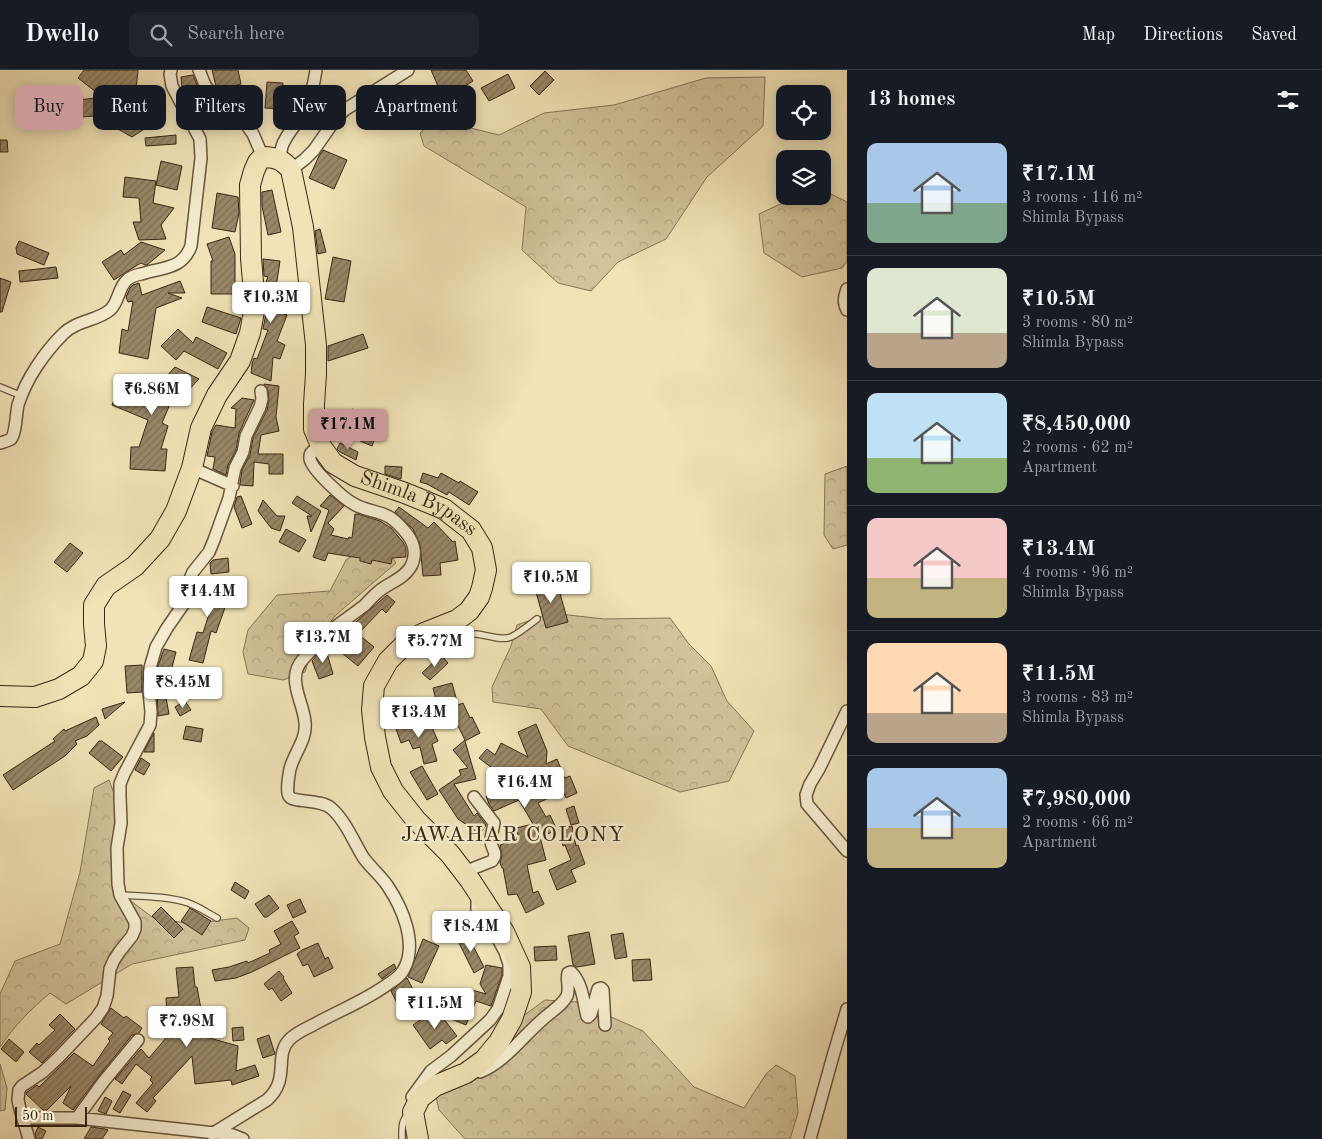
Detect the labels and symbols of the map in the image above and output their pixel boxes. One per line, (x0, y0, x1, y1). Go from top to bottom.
pin: ₹10.3M (230, 282, 312, 324)
pin: ₹6.86M (111, 374, 193, 416)
pin: ₹17.1M (307, 408, 389, 451)
street label: Shimla Bypass (357, 468, 480, 540)
pin: ₹10.5M (510, 562, 592, 604)
pin: ₹14.4M (167, 576, 249, 618)
pin: ₹13.7M (282, 622, 364, 664)
pin: ₹5.77M (394, 626, 476, 668)
pin: ₹8.45M (142, 666, 224, 709)
pin: ₹13.4M (378, 696, 460, 739)
pin: ₹16.4M (484, 766, 566, 809)
district label: JAWAHAR COLONY (401, 824, 625, 846)
pin: ₹18.4M (430, 910, 512, 953)
pin: ₹11.5M (394, 988, 476, 1030)
pin: ₹7.98M (146, 1006, 228, 1048)
scale bar (15, 1104, 88, 1127)

